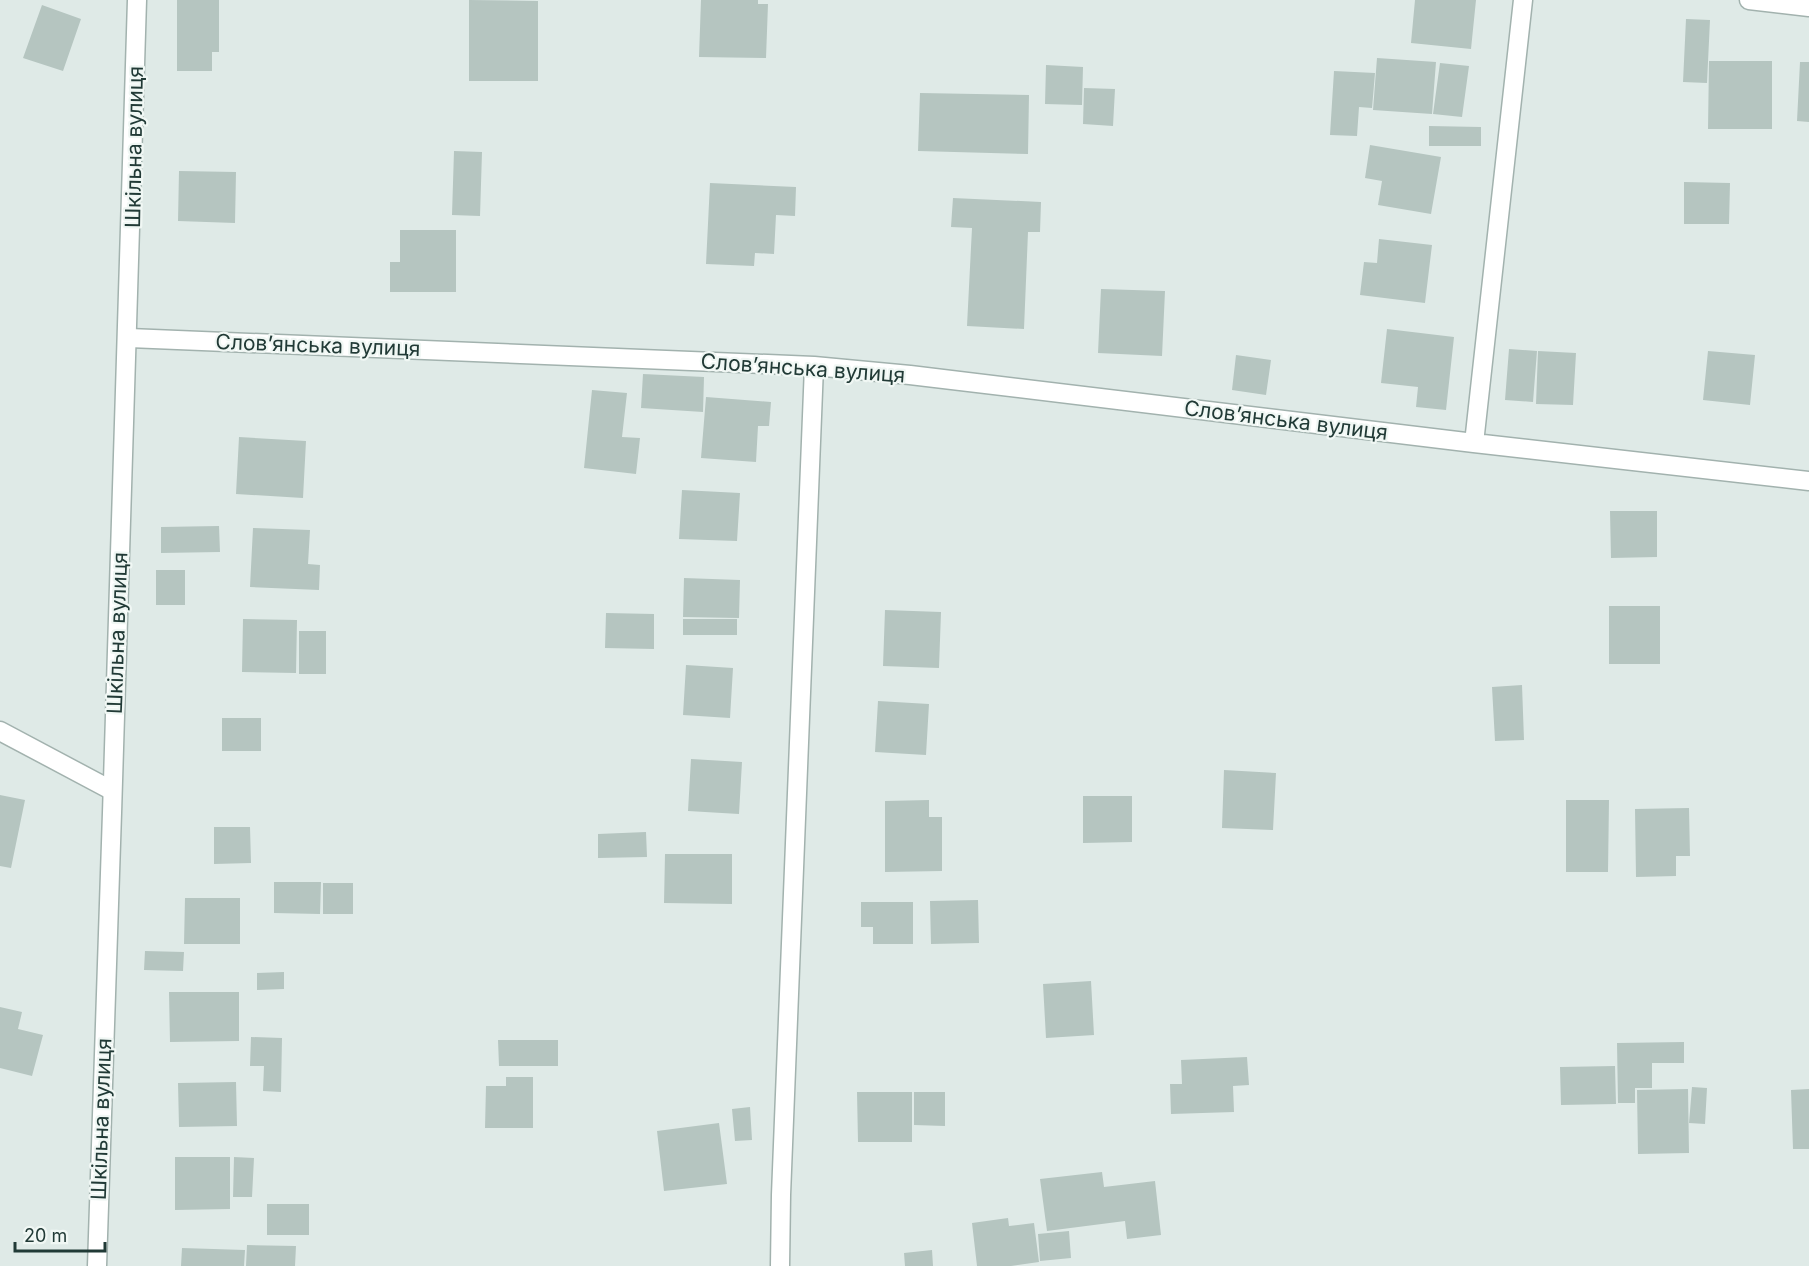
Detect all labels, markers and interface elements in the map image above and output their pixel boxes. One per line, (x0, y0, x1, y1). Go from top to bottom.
street label: Шкільна вулиця (120, 66, 148, 228)
street label: Словʼянська вулиця (215, 329, 421, 361)
street label: Словʼянська вулиця (700, 348, 906, 388)
street label: Словʼянська вулиця (1183, 395, 1389, 445)
street label: Шкільна вулиця (102, 552, 132, 714)
street label: Шкільна вулиця (86, 1038, 116, 1200)
scale bar (15, 1215, 105, 1253)
text: 20 m (24, 1225, 67, 1246)

